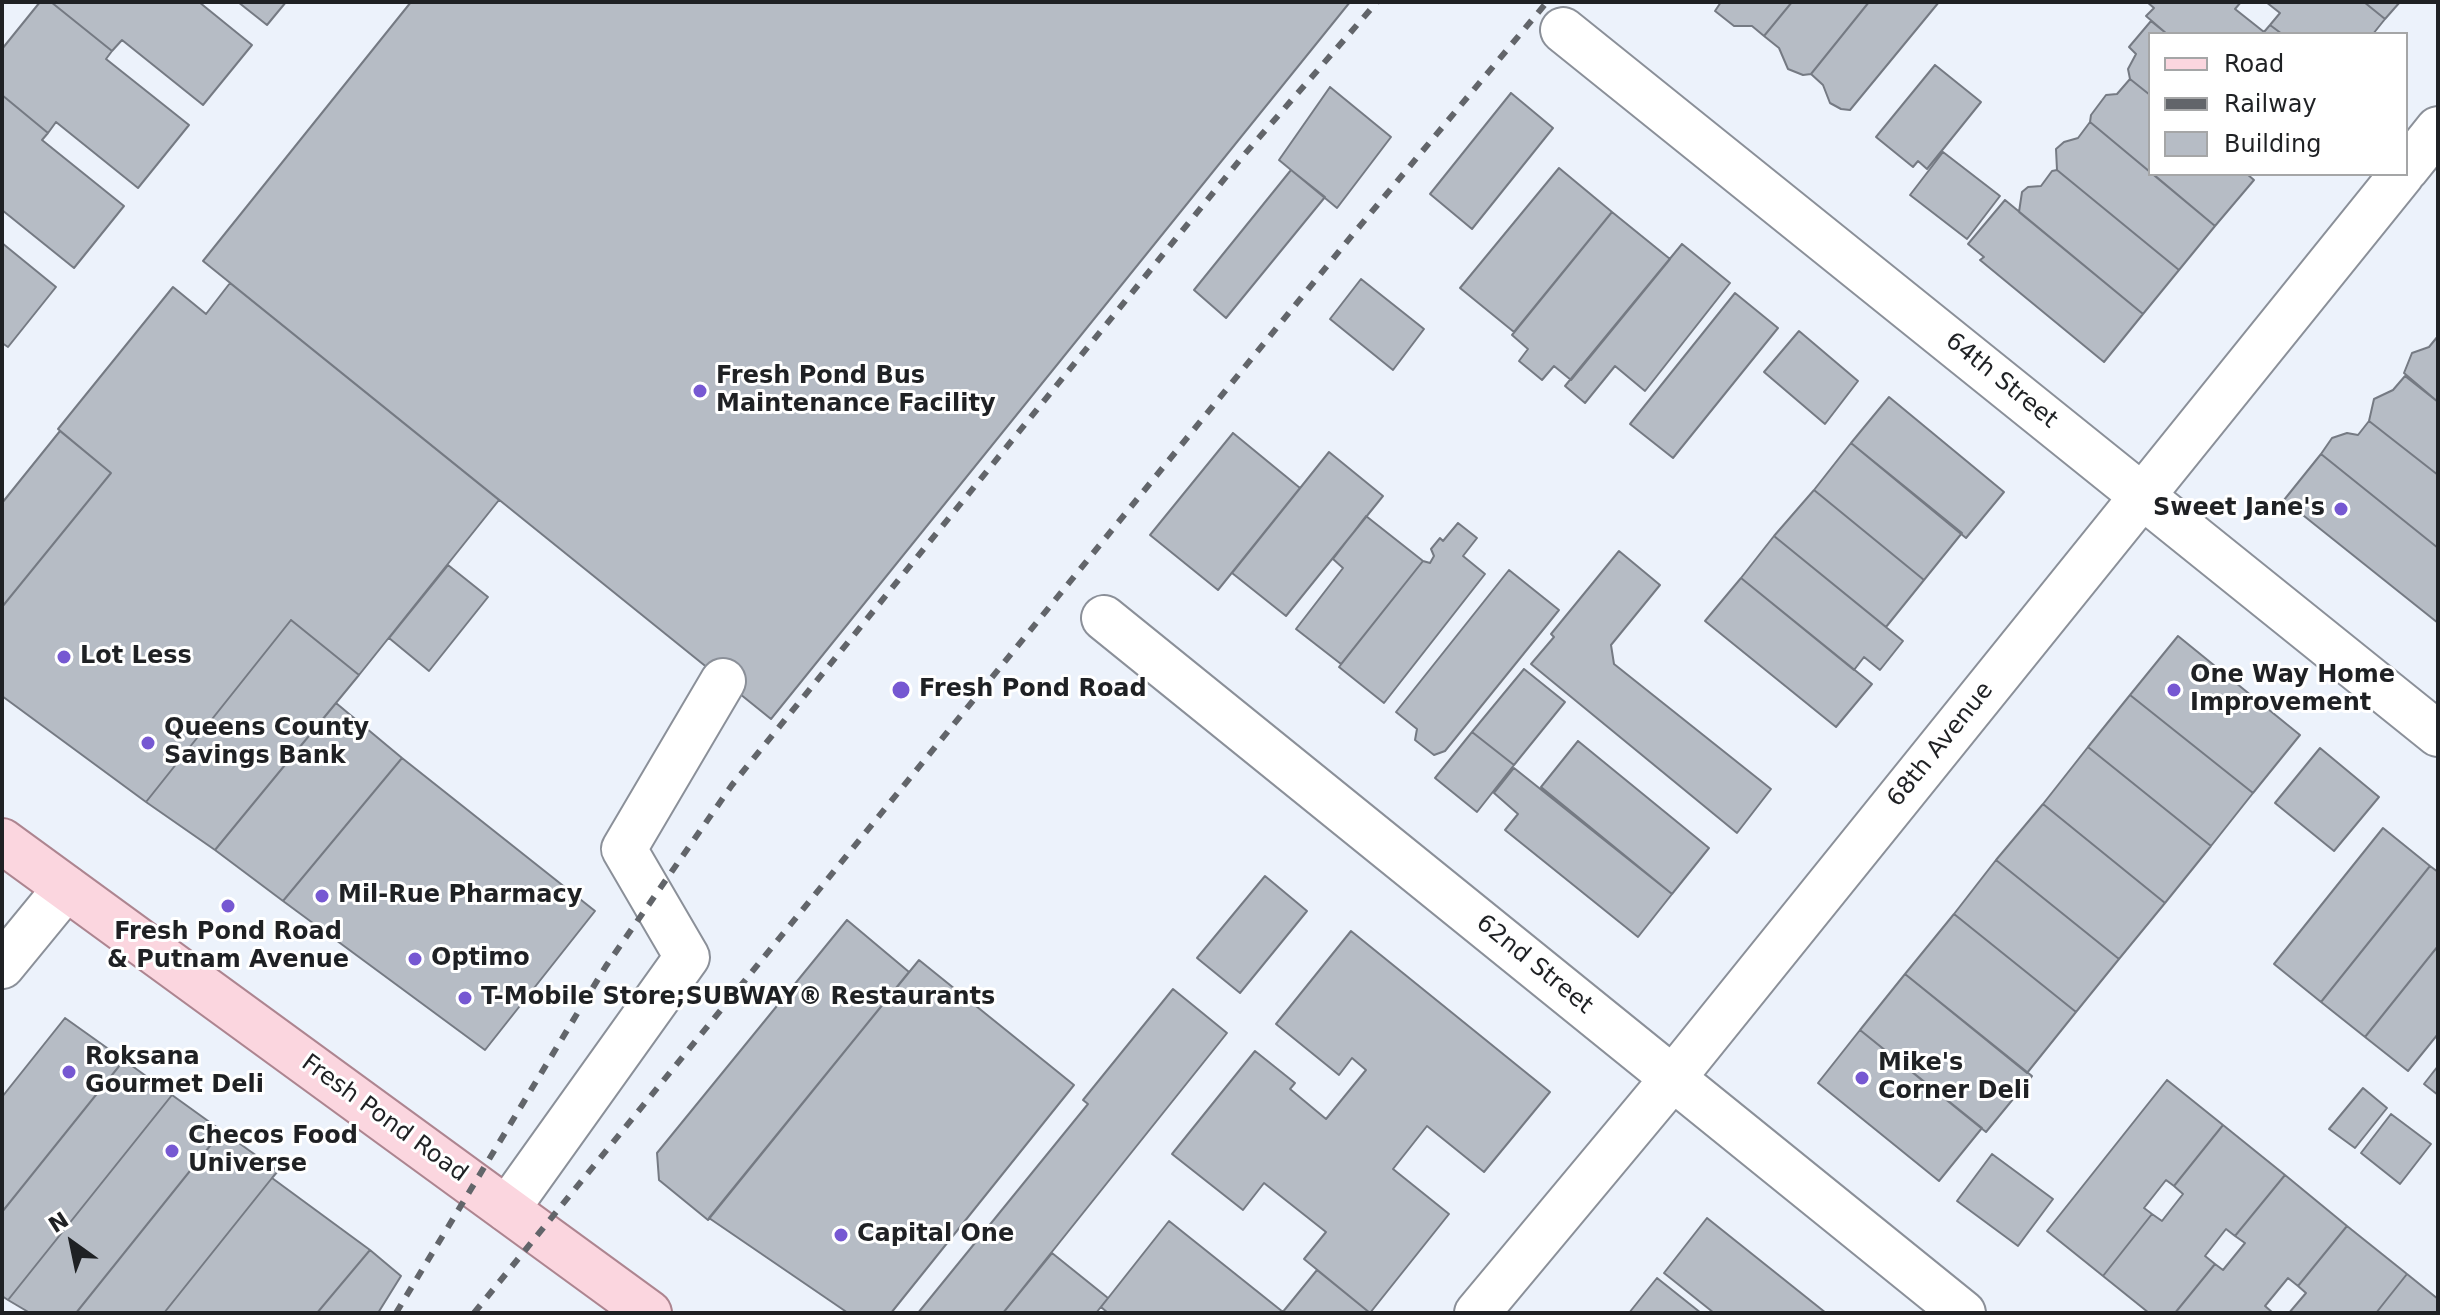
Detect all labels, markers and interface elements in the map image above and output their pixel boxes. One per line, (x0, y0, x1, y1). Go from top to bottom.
legend (2148, 32, 2408, 176)
text: Road (2224, 50, 2284, 78)
text: Railway (2224, 90, 2317, 118)
text: Building (2224, 130, 2321, 158)
street label: 64th Street (1939, 327, 2063, 435)
place label: Fresh Pond Bus Maintenance Facility (716, 363, 996, 419)
marker: Fresh Pond Bus Maintenance Facility (691, 382, 709, 400)
place label: Sweet Jane's (2153, 495, 2325, 523)
marker: Sweet Jane's (2332, 500, 2350, 518)
place label: Lot Less (80, 643, 192, 671)
marker: Lot Less (55, 648, 73, 666)
place label: One Way Home Improvement (2190, 662, 2395, 718)
place label: Fresh Pond Road (919, 676, 1147, 704)
street label: 68th Avenue (1882, 677, 2000, 813)
marker: Fresh Pond Road (890, 679, 912, 701)
marker: One Way Home Improvement (2165, 681, 2183, 699)
place label: Queens County Savings Bank (164, 715, 369, 771)
marker: Queens County Savings Bank (139, 734, 157, 752)
place label: Mil-Rue Pharmacy (338, 882, 582, 910)
marker: Mil-Rue Pharmacy (313, 887, 331, 905)
marker: Fresh Pond Road & Putnam Avenue (219, 897, 237, 915)
street label: 62nd Street (1470, 909, 1598, 1021)
place label: Fresh Pond Road & Putnam Avenue (107, 919, 349, 975)
place label: Optimo (431, 945, 530, 973)
marker: Optimo (406, 950, 424, 968)
place label: T-Mobile Store;SUBWAY® Restaurants (481, 984, 995, 1012)
marker: T-Mobile Store;SUBWAY® Restaurants (456, 989, 474, 1007)
place label: Roksana Gourmet Deli (85, 1044, 264, 1100)
street label: Fresh Pond Road (295, 1049, 473, 1189)
place label: Mike's Corner Deli (1878, 1050, 2030, 1106)
marker: Roksana Gourmet Deli (60, 1063, 78, 1081)
marker: Mike's Corner Deli (1853, 1069, 1871, 1087)
place label: Checos Food Universe (188, 1123, 358, 1179)
marker: Checos Food Universe (163, 1142, 181, 1160)
north arrow (32, 1203, 112, 1283)
text: N (44, 1207, 73, 1238)
place label: Capital One (857, 1221, 1014, 1249)
marker: Capital One (832, 1226, 850, 1244)

